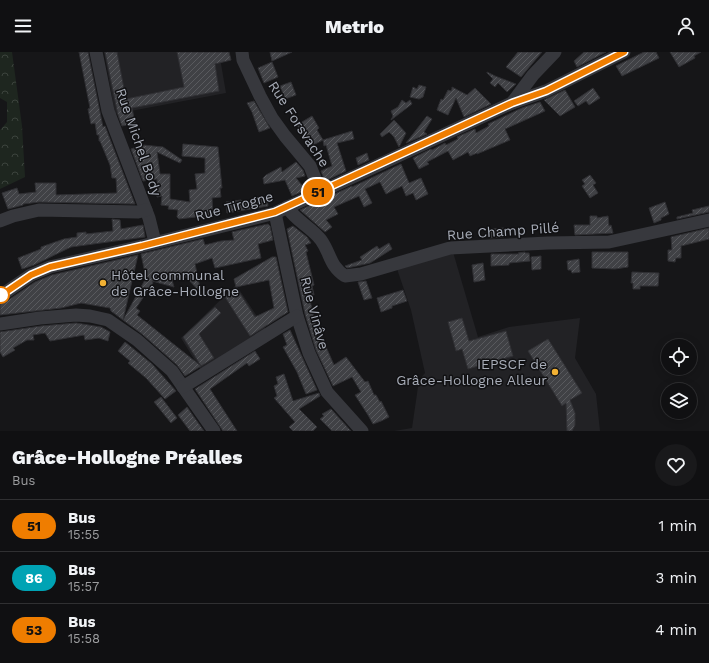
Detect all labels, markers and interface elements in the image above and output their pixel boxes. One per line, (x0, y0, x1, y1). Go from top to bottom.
icon: menu (12, 15, 34, 37)
icon: person (675, 15, 697, 37)
text: Metrio (325, 16, 384, 37)
street label: Rue Forsvache (265, 78, 333, 170)
street label: Rue Michel Body (113, 86, 165, 199)
line badge: 51 (300, 179, 336, 205)
text: 51 (311, 184, 325, 200)
street label: Rue Tirogne (193, 188, 275, 224)
street label: Rue Champ Pillé (446, 219, 560, 243)
place label: Hôtel communal de Grâce-Hollogne (111, 267, 239, 299)
street label: Rue Vinâve (298, 275, 332, 351)
marker: Hôtel communal de Grâce-Hollogne (98, 278, 108, 288)
unlabelled marker (0, 286, 10, 304)
map controls (661, 339, 697, 419)
button: locate (661, 339, 697, 375)
place label: IEPSCF de Grâce-Hollogne Alleur (396, 356, 547, 388)
marker: IEPSCF de Grâce-Hollogne Alleur (550, 367, 560, 377)
button: layers (661, 383, 697, 419)
button: heart (655, 444, 697, 486)
text: Grâce-Hollogne Préalles (12, 446, 242, 469)
text: Bus (12, 473, 35, 488)
text: Bus (68, 509, 96, 527)
text: 1 min (658, 517, 697, 535)
text: 51 (27, 518, 41, 534)
text: 15:55 (68, 527, 100, 542)
text: Bus (68, 561, 96, 579)
text: 3 min (656, 569, 697, 587)
text: 86 (25, 570, 43, 586)
text: 15:57 (68, 579, 99, 594)
text: Bus (68, 613, 96, 631)
text: 4 min (655, 621, 697, 639)
text: 53 (26, 622, 42, 638)
text: 15:58 (68, 631, 100, 646)

